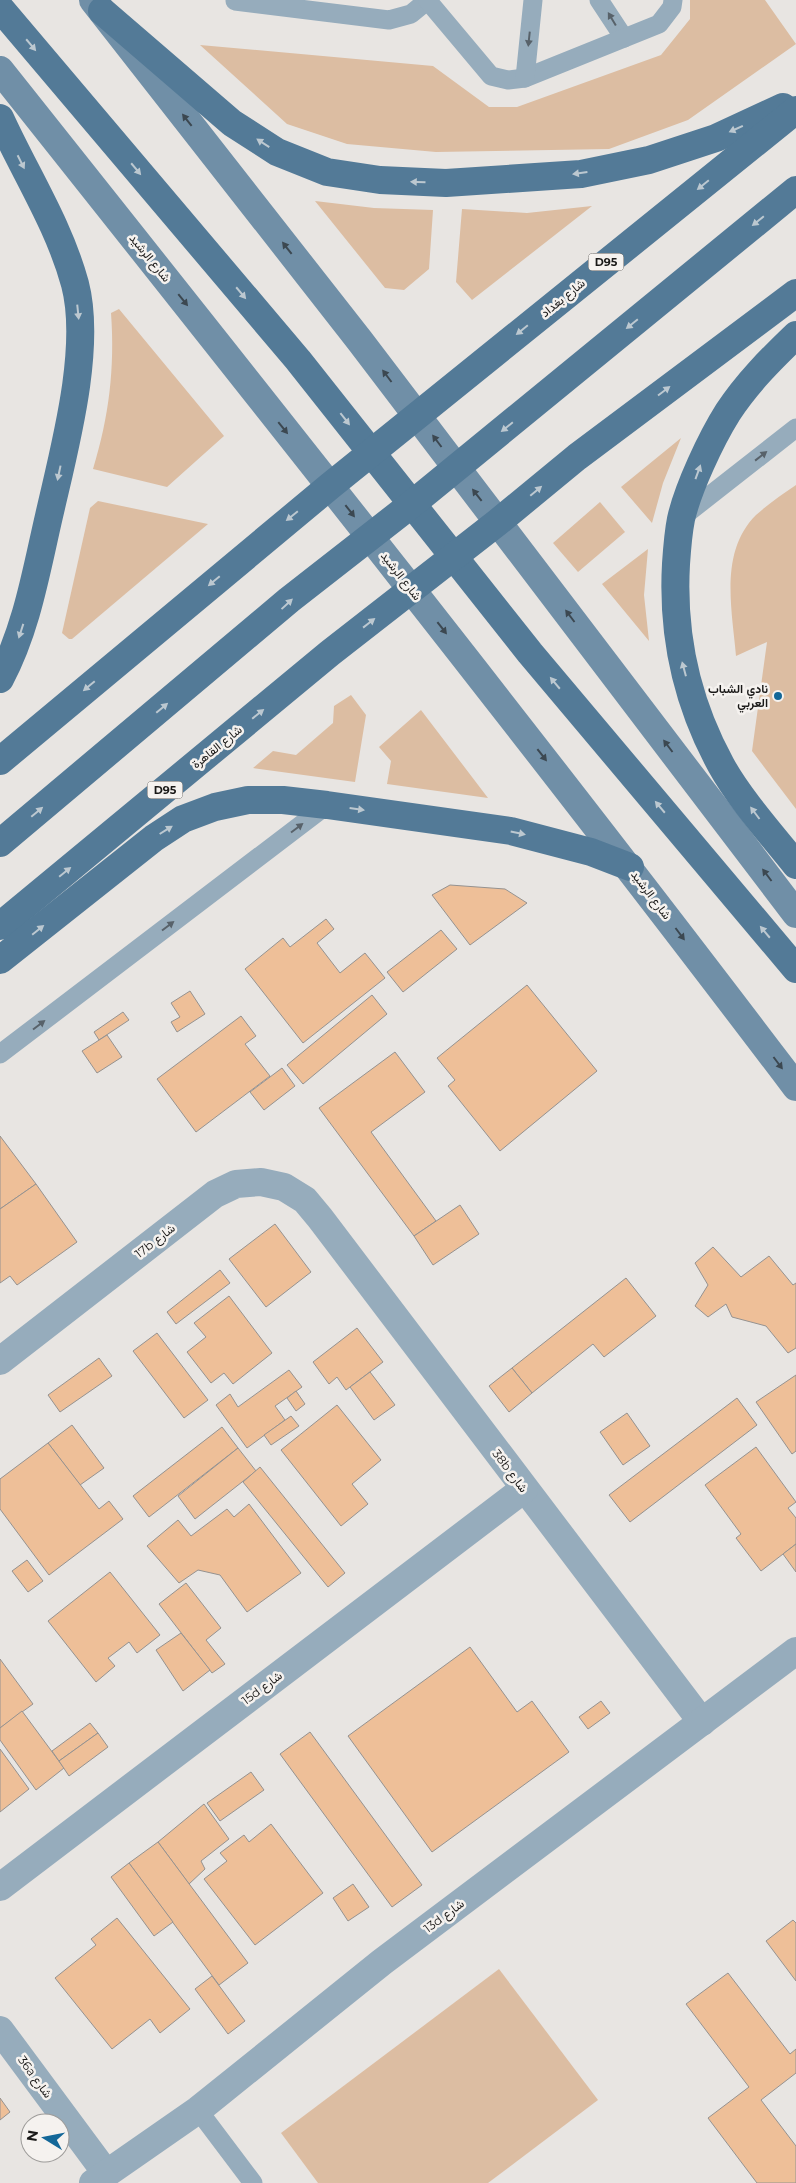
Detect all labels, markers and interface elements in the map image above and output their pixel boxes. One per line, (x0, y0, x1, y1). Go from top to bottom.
one-way arrow (608, 12, 617, 25)
one-way arrow (525, 31, 533, 47)
one-way arrow (26, 38, 37, 51)
one-way arrow (182, 114, 193, 127)
one-way arrow (729, 125, 743, 133)
one-way arrow (256, 138, 269, 147)
one-way arrow (17, 155, 25, 169)
one-way arrow (131, 162, 142, 175)
one-way arrow (572, 169, 588, 177)
one-way arrow (410, 177, 426, 185)
one-way arrow (697, 179, 710, 190)
one-way arrow (752, 216, 765, 227)
street label: شارع الرشيد (125, 231, 174, 286)
one-way arrow (282, 242, 293, 255)
road number: D95 (588, 253, 624, 270)
street label: شارع بغداد (538, 275, 589, 322)
one-way arrow (236, 286, 247, 299)
one-way arrow (178, 293, 189, 306)
one-way arrow (74, 305, 82, 321)
one-way arrow (626, 318, 639, 329)
one-way arrow (516, 325, 529, 336)
one-way arrow (382, 370, 393, 383)
one-way arrow (657, 386, 670, 397)
one-way arrow (339, 412, 350, 425)
one-way arrow (278, 421, 289, 434)
one-way arrow (501, 421, 513, 433)
one-way arrow (432, 435, 442, 448)
one-way arrow (754, 450, 767, 461)
one-way arrow (55, 465, 63, 481)
one-way arrow (695, 465, 702, 480)
one-way arrow (529, 485, 542, 496)
one-way arrow (472, 489, 483, 502)
one-way arrow (345, 505, 356, 518)
one-way arrow (286, 511, 299, 522)
street label: شارع الرشيد (376, 548, 425, 604)
one-way arrow (207, 576, 220, 587)
one-way arrow (281, 598, 293, 610)
one-way arrow (565, 610, 576, 623)
one-way arrow (362, 618, 375, 629)
one-way arrow (437, 621, 448, 634)
one-way arrow (16, 624, 24, 639)
one-way arrow (680, 661, 688, 676)
one-way arrow (550, 677, 561, 690)
one-way arrow (83, 680, 96, 691)
place label: نادي الشباب العربي (708, 681, 768, 713)
marker: نادي الشباب العربي (772, 690, 784, 702)
one-way arrow (156, 702, 168, 714)
one-way arrow (251, 708, 264, 719)
street label: شارع القاهرة (189, 722, 246, 773)
one-way arrow (663, 740, 674, 753)
one-way arrow (537, 748, 548, 761)
road number: D95 (148, 782, 182, 798)
one-way arrow (654, 802, 666, 814)
one-way arrow (349, 805, 365, 813)
one-way arrow (31, 806, 44, 817)
one-way arrow (750, 806, 760, 820)
one-way arrow (290, 822, 303, 833)
one-way arrow (160, 825, 173, 835)
one-way arrow (510, 829, 525, 837)
one-way arrow (58, 867, 71, 878)
street label: شارع الرشيد (627, 867, 675, 923)
one-way arrow (761, 869, 772, 882)
one-way arrow (161, 921, 174, 932)
one-way arrow (31, 924, 44, 935)
one-way arrow (759, 925, 770, 938)
one-way arrow (675, 927, 685, 941)
one-way arrow (32, 1020, 46, 1030)
one-way arrow (773, 1056, 783, 1070)
street label: 17b شارع (132, 1220, 179, 1263)
street label: 38b شارع (488, 1446, 531, 1496)
street label: 15d شارع (239, 1668, 286, 1709)
street label: 13d شارع (421, 1896, 468, 1937)
street label: 36a شارع (13, 2053, 56, 2102)
north arrow (20, 2113, 70, 2163)
text: N (22, 2129, 42, 2143)

